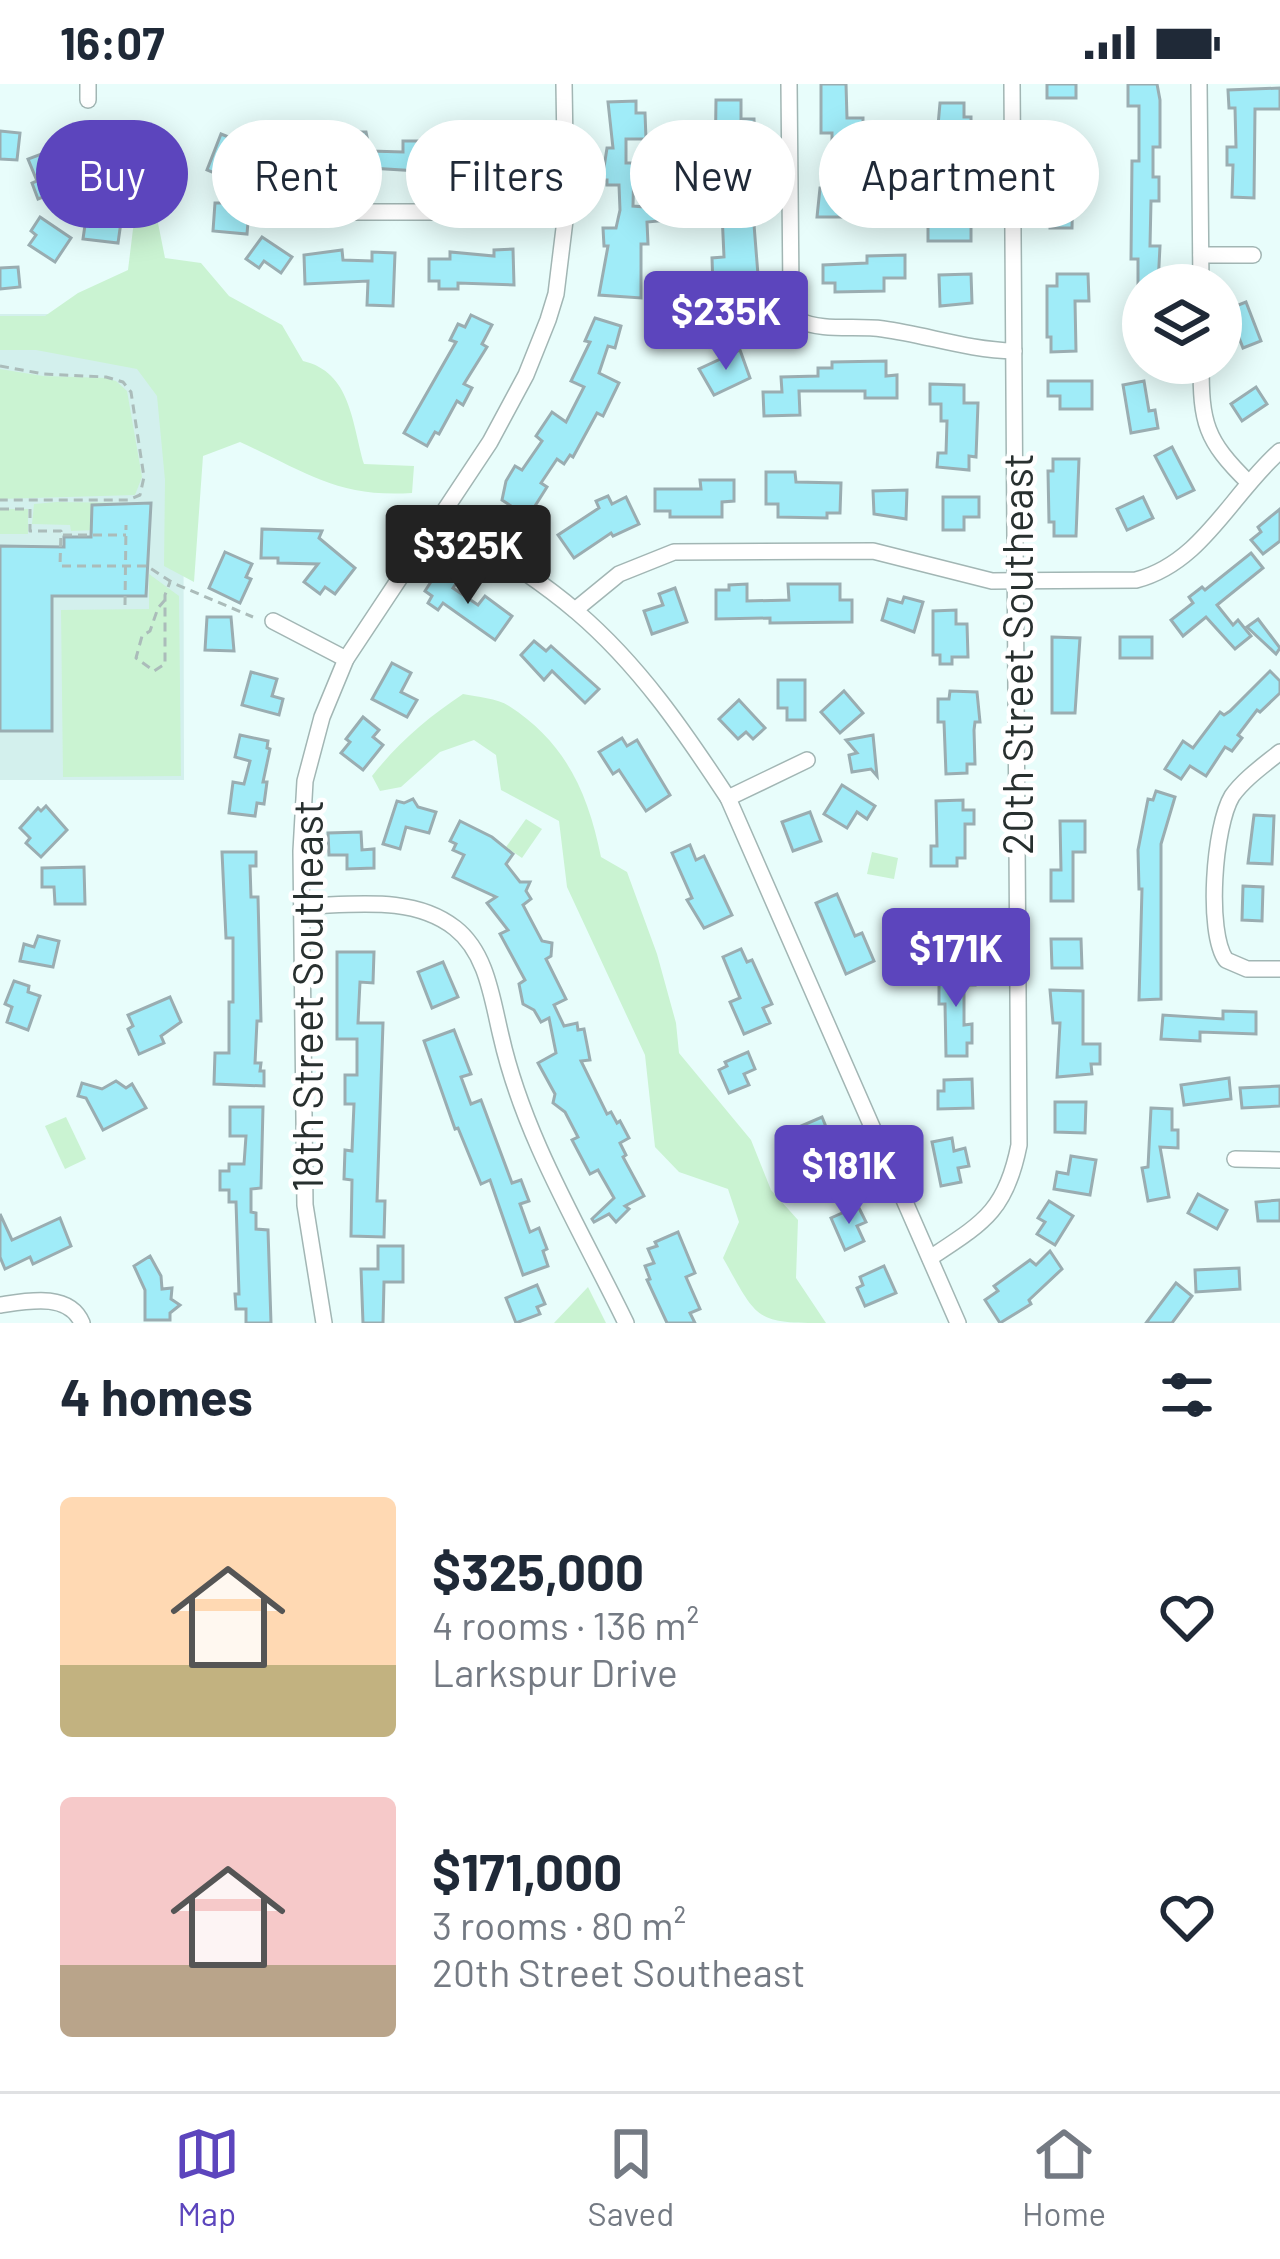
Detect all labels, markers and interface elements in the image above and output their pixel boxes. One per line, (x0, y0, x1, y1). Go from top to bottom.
text: 16:07 (60, 15, 164, 69)
chip: Buy (36, 120, 188, 228)
chip: Rent (212, 120, 382, 228)
chip: Filters (406, 120, 606, 228)
chip: New (630, 120, 795, 228)
chip: Apartment (819, 120, 1099, 228)
map controls (1122, 264, 1242, 384)
button: layers (1122, 264, 1242, 384)
pin: $235K (642, 271, 810, 373)
text: $235K (671, 286, 781, 333)
street label: 20th Street Southeast (991, 453, 1041, 855)
pin: $325K (384, 505, 552, 607)
text: $325K (413, 520, 523, 567)
street label: 18th Street Southeast (281, 800, 331, 1192)
pin: $171K (872, 908, 1040, 1010)
text: $171K (909, 923, 1003, 970)
pin: $181K (765, 1125, 933, 1227)
text: $181K (801, 1140, 897, 1187)
icon: filters (1154, 1362, 1220, 1428)
text: 4 homes (60, 1365, 253, 1426)
text: $325,000 (432, 1540, 644, 1601)
icon: home (156, 1545, 300, 1689)
icon: heart (1154, 1584, 1220, 1650)
text: 4 rooms · 136 m² (432, 1601, 699, 1648)
text: Larkspur Drive (432, 1648, 678, 1695)
text: $171,000 (432, 1840, 622, 1901)
icon: home (156, 1845, 300, 1989)
icon: heart (1154, 1884, 1220, 1950)
text: 3 rooms · 80 m² (432, 1901, 686, 1948)
text: 20th Street Southeast (432, 1948, 806, 1995)
tab: Map (174, 2121, 240, 2233)
tab: Saved (588, 2121, 674, 2233)
tab: Home (1022, 2121, 1106, 2233)

